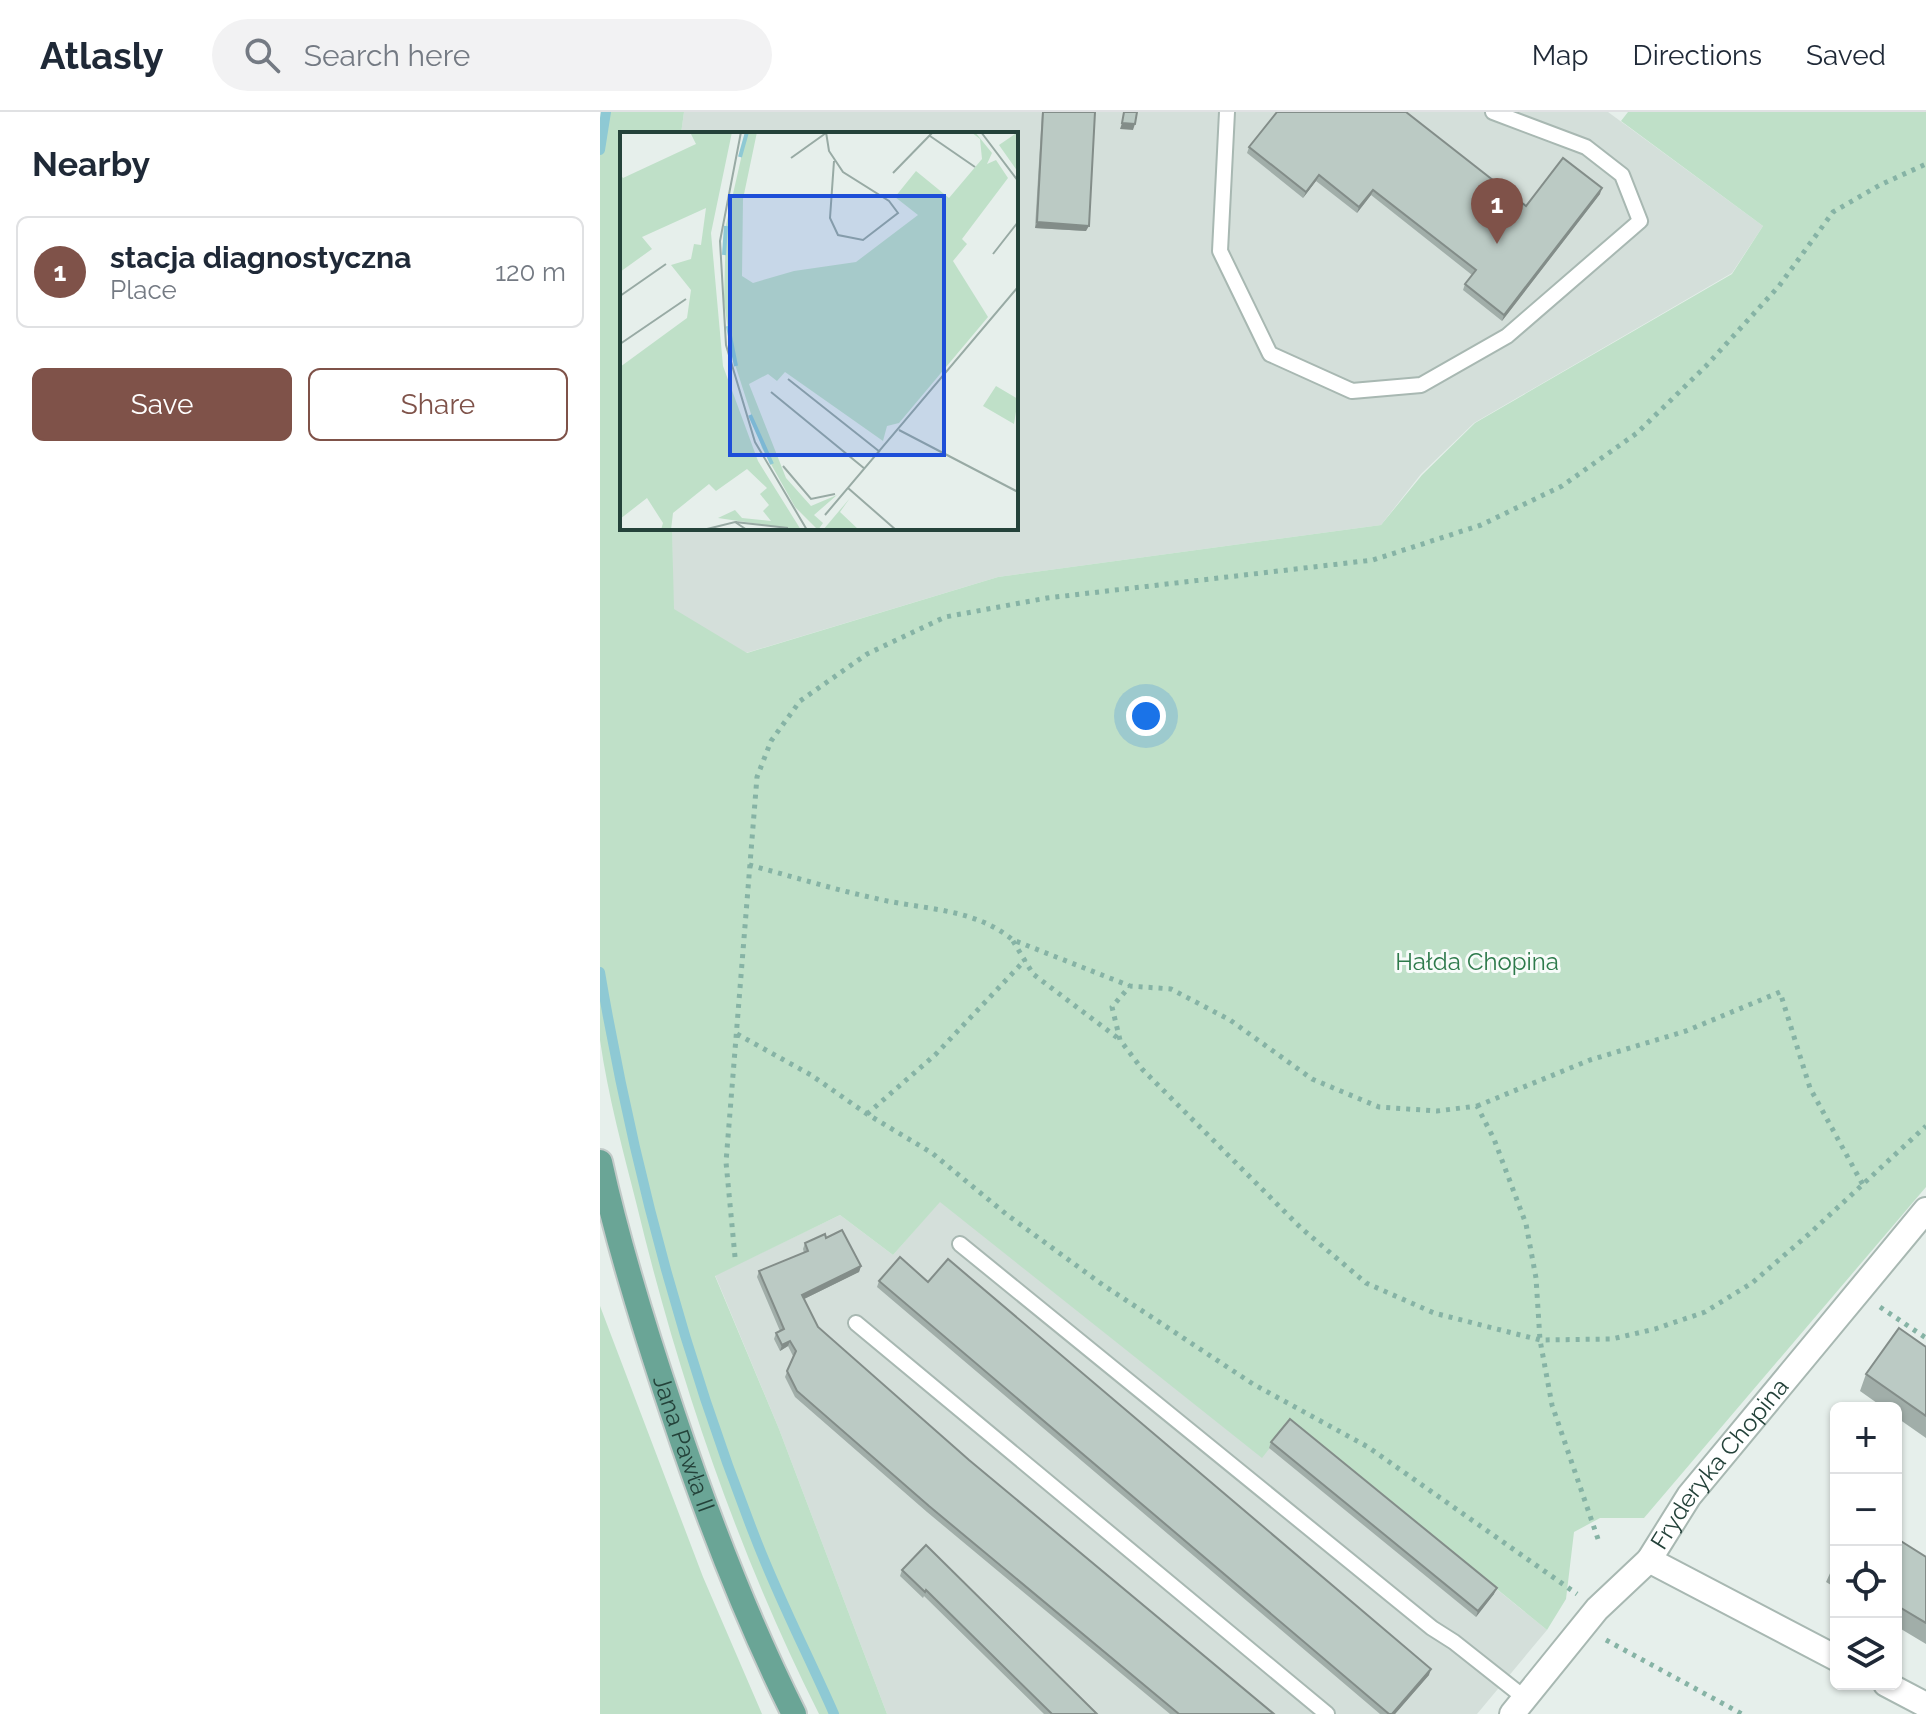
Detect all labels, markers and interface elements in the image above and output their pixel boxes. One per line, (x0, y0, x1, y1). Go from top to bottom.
search box (212, 19, 772, 91)
text: Atlasly (40, 33, 164, 78)
icon: search (240, 33, 284, 77)
text: Search here (304, 38, 470, 73)
text: Map (1532, 39, 1589, 72)
text: Directions (1633, 39, 1762, 72)
text: Saved (1806, 39, 1886, 72)
inset map (620, 132, 1018, 530)
text: Nearby (32, 144, 150, 184)
pin: 1 (1471, 178, 1523, 244)
text: stacja diagnostyczna (110, 240, 411, 275)
text: 1 (54, 257, 66, 287)
text: 120 m (495, 257, 566, 287)
text: Place (110, 275, 177, 305)
button: Save (32, 368, 292, 441)
button: Share (308, 368, 568, 441)
your location (1126, 696, 1166, 736)
park label: Hałda Chopina (1395, 947, 1559, 976)
street label: Jana Pawła II (647, 1371, 721, 1516)
street label: Fryderyka Chopina (1644, 1372, 1794, 1555)
map controls (1830, 1402, 1902, 1690)
button: + (1830, 1402, 1902, 1474)
button: − (1830, 1474, 1902, 1546)
button: locate (1830, 1546, 1902, 1618)
button: layers (1830, 1618, 1902, 1690)

